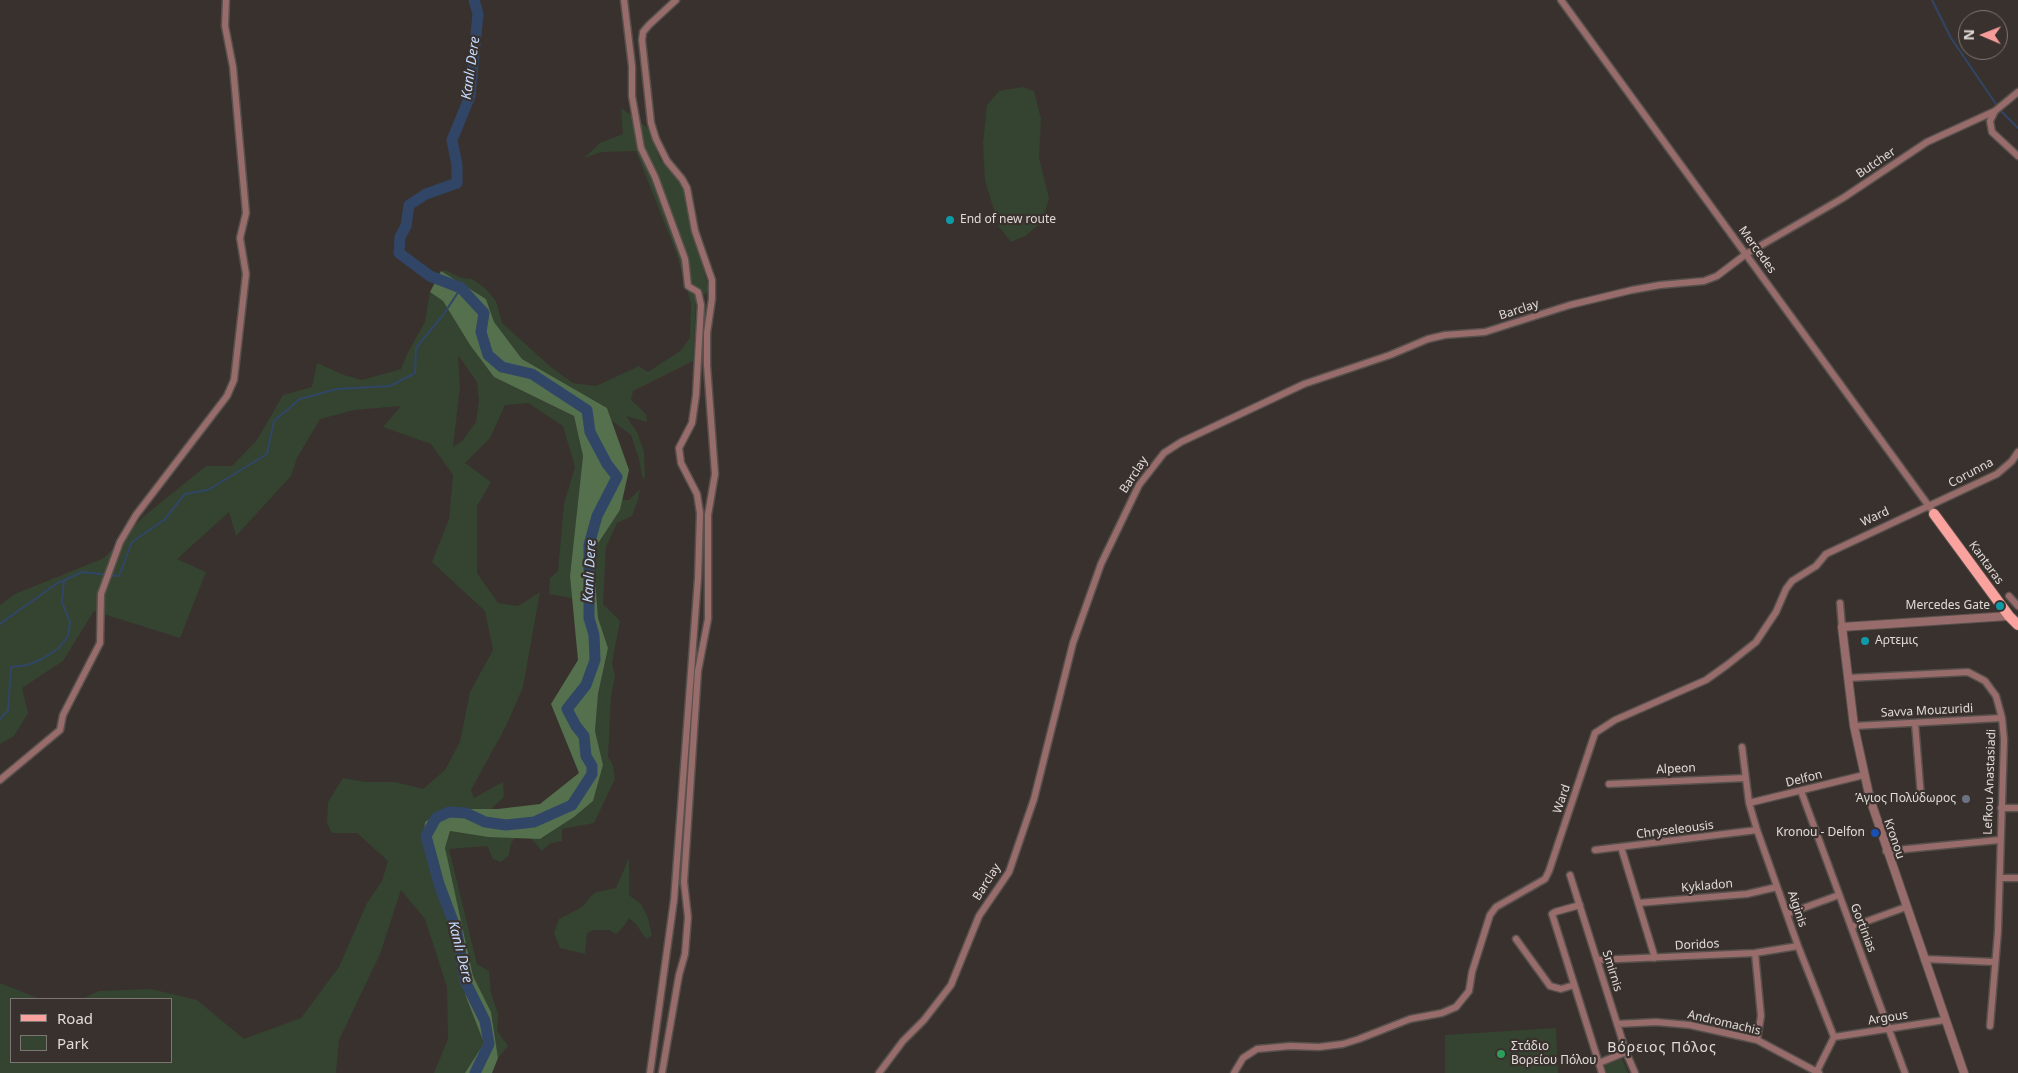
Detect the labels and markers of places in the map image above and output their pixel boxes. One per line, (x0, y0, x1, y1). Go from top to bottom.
place label: End of new route (960, 213, 1056, 227)
marker: End of new route (944, 214, 956, 226)
place label: Mercedes Gate (1906, 599, 1990, 613)
marker: Mercedes Gate (1994, 600, 2006, 612)
place label: Αρτεμις (1875, 634, 1918, 648)
marker: Αρτεμις (1859, 635, 1871, 647)
place label: Άγιος Πολύδωρος (1855, 792, 1956, 806)
marker: Άγιος Πολύδωρος (1960, 793, 1972, 805)
place label: Kronou - Delfon (1776, 826, 1865, 840)
marker: Kronou - Delfon (1869, 827, 1881, 839)
place label: Στάδιο Βορείου Πόλου (1511, 1040, 1597, 1068)
marker: Στάδιο Βορείου Πόλου (1495, 1048, 1507, 1060)

